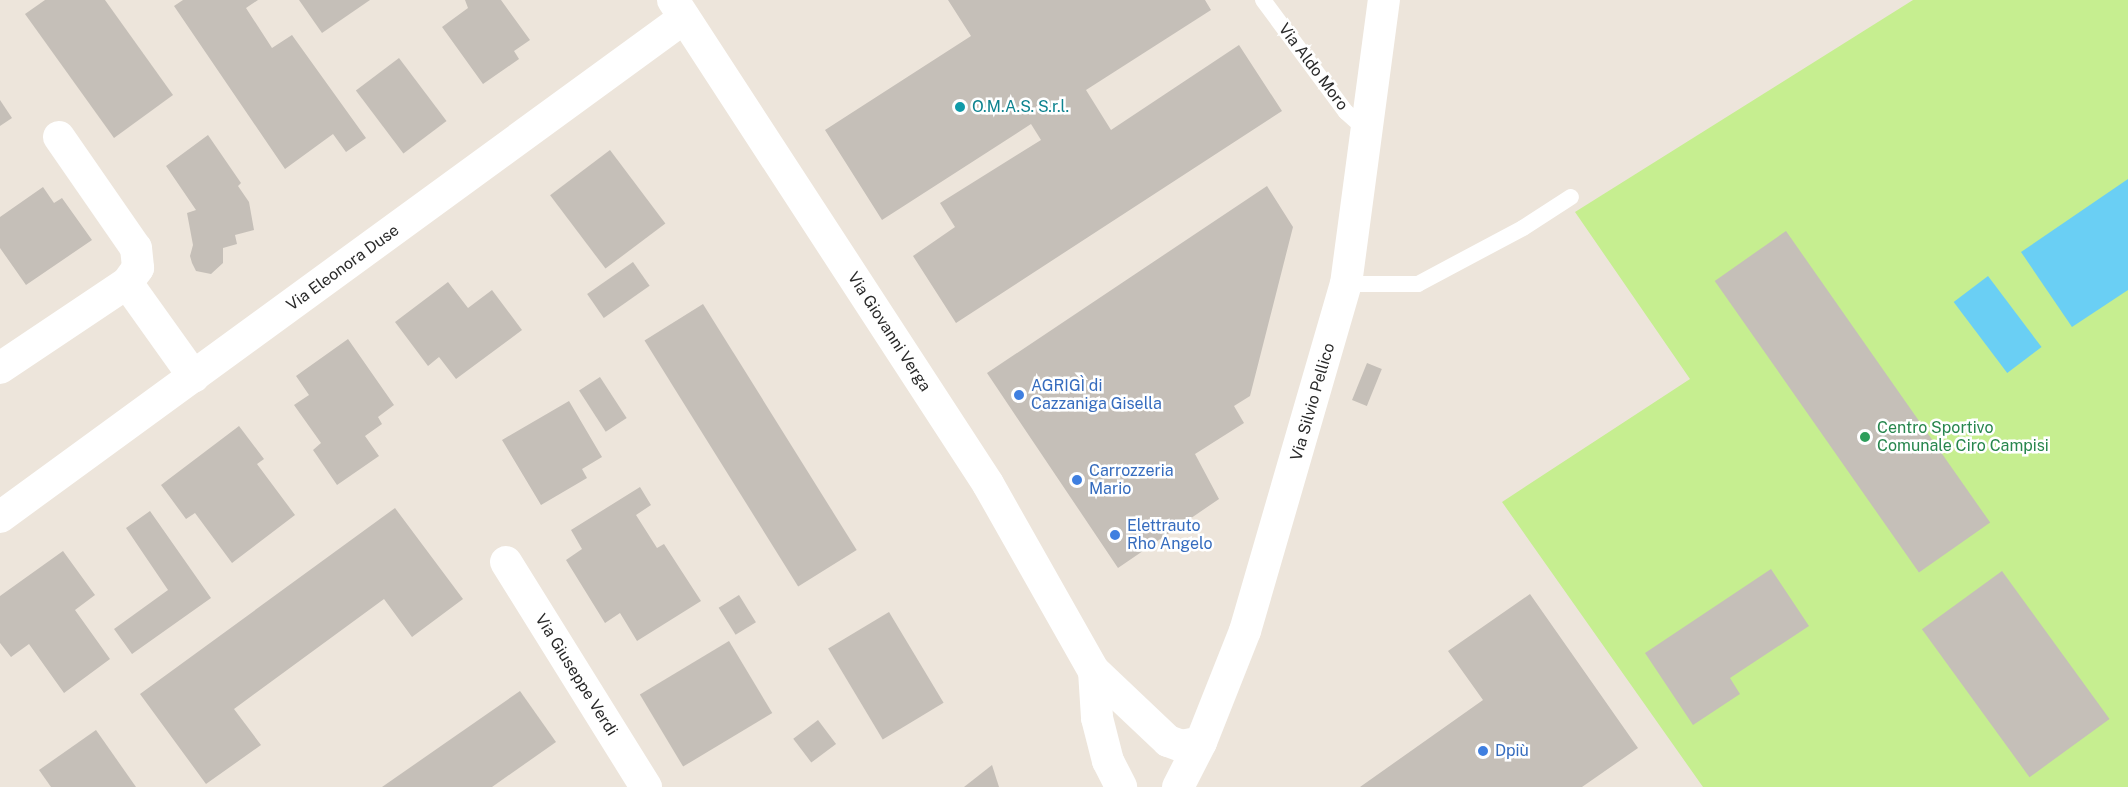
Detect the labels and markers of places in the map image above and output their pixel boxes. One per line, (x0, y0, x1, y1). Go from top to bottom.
place label: O.M.A.S. S.r.l. (972, 97, 1069, 117)
marker: O.M.A.S. S.r.l. (953, 100, 967, 114)
place label: AGRIGÌ di Cazzaniga Gisella (1031, 376, 1162, 414)
marker: AGRIGÌ di Cazzaniga Gisella (1012, 388, 1026, 402)
place label: Centro Sportivo Comunale Ciro Campisi (1877, 418, 2049, 456)
marker: Centro Sportivo Comunale Ciro Campisi (1858, 430, 1872, 444)
place label: Carrozzeria Mario (1089, 461, 1174, 499)
marker: Carrozzeria Mario (1070, 473, 1084, 487)
place label: Elettrauto Rho Angelo (1127, 516, 1213, 554)
marker: Elettrauto Rho Angelo (1108, 528, 1122, 542)
place label: Dpiù (1495, 741, 1529, 761)
marker: Dpiù (1476, 744, 1490, 758)

